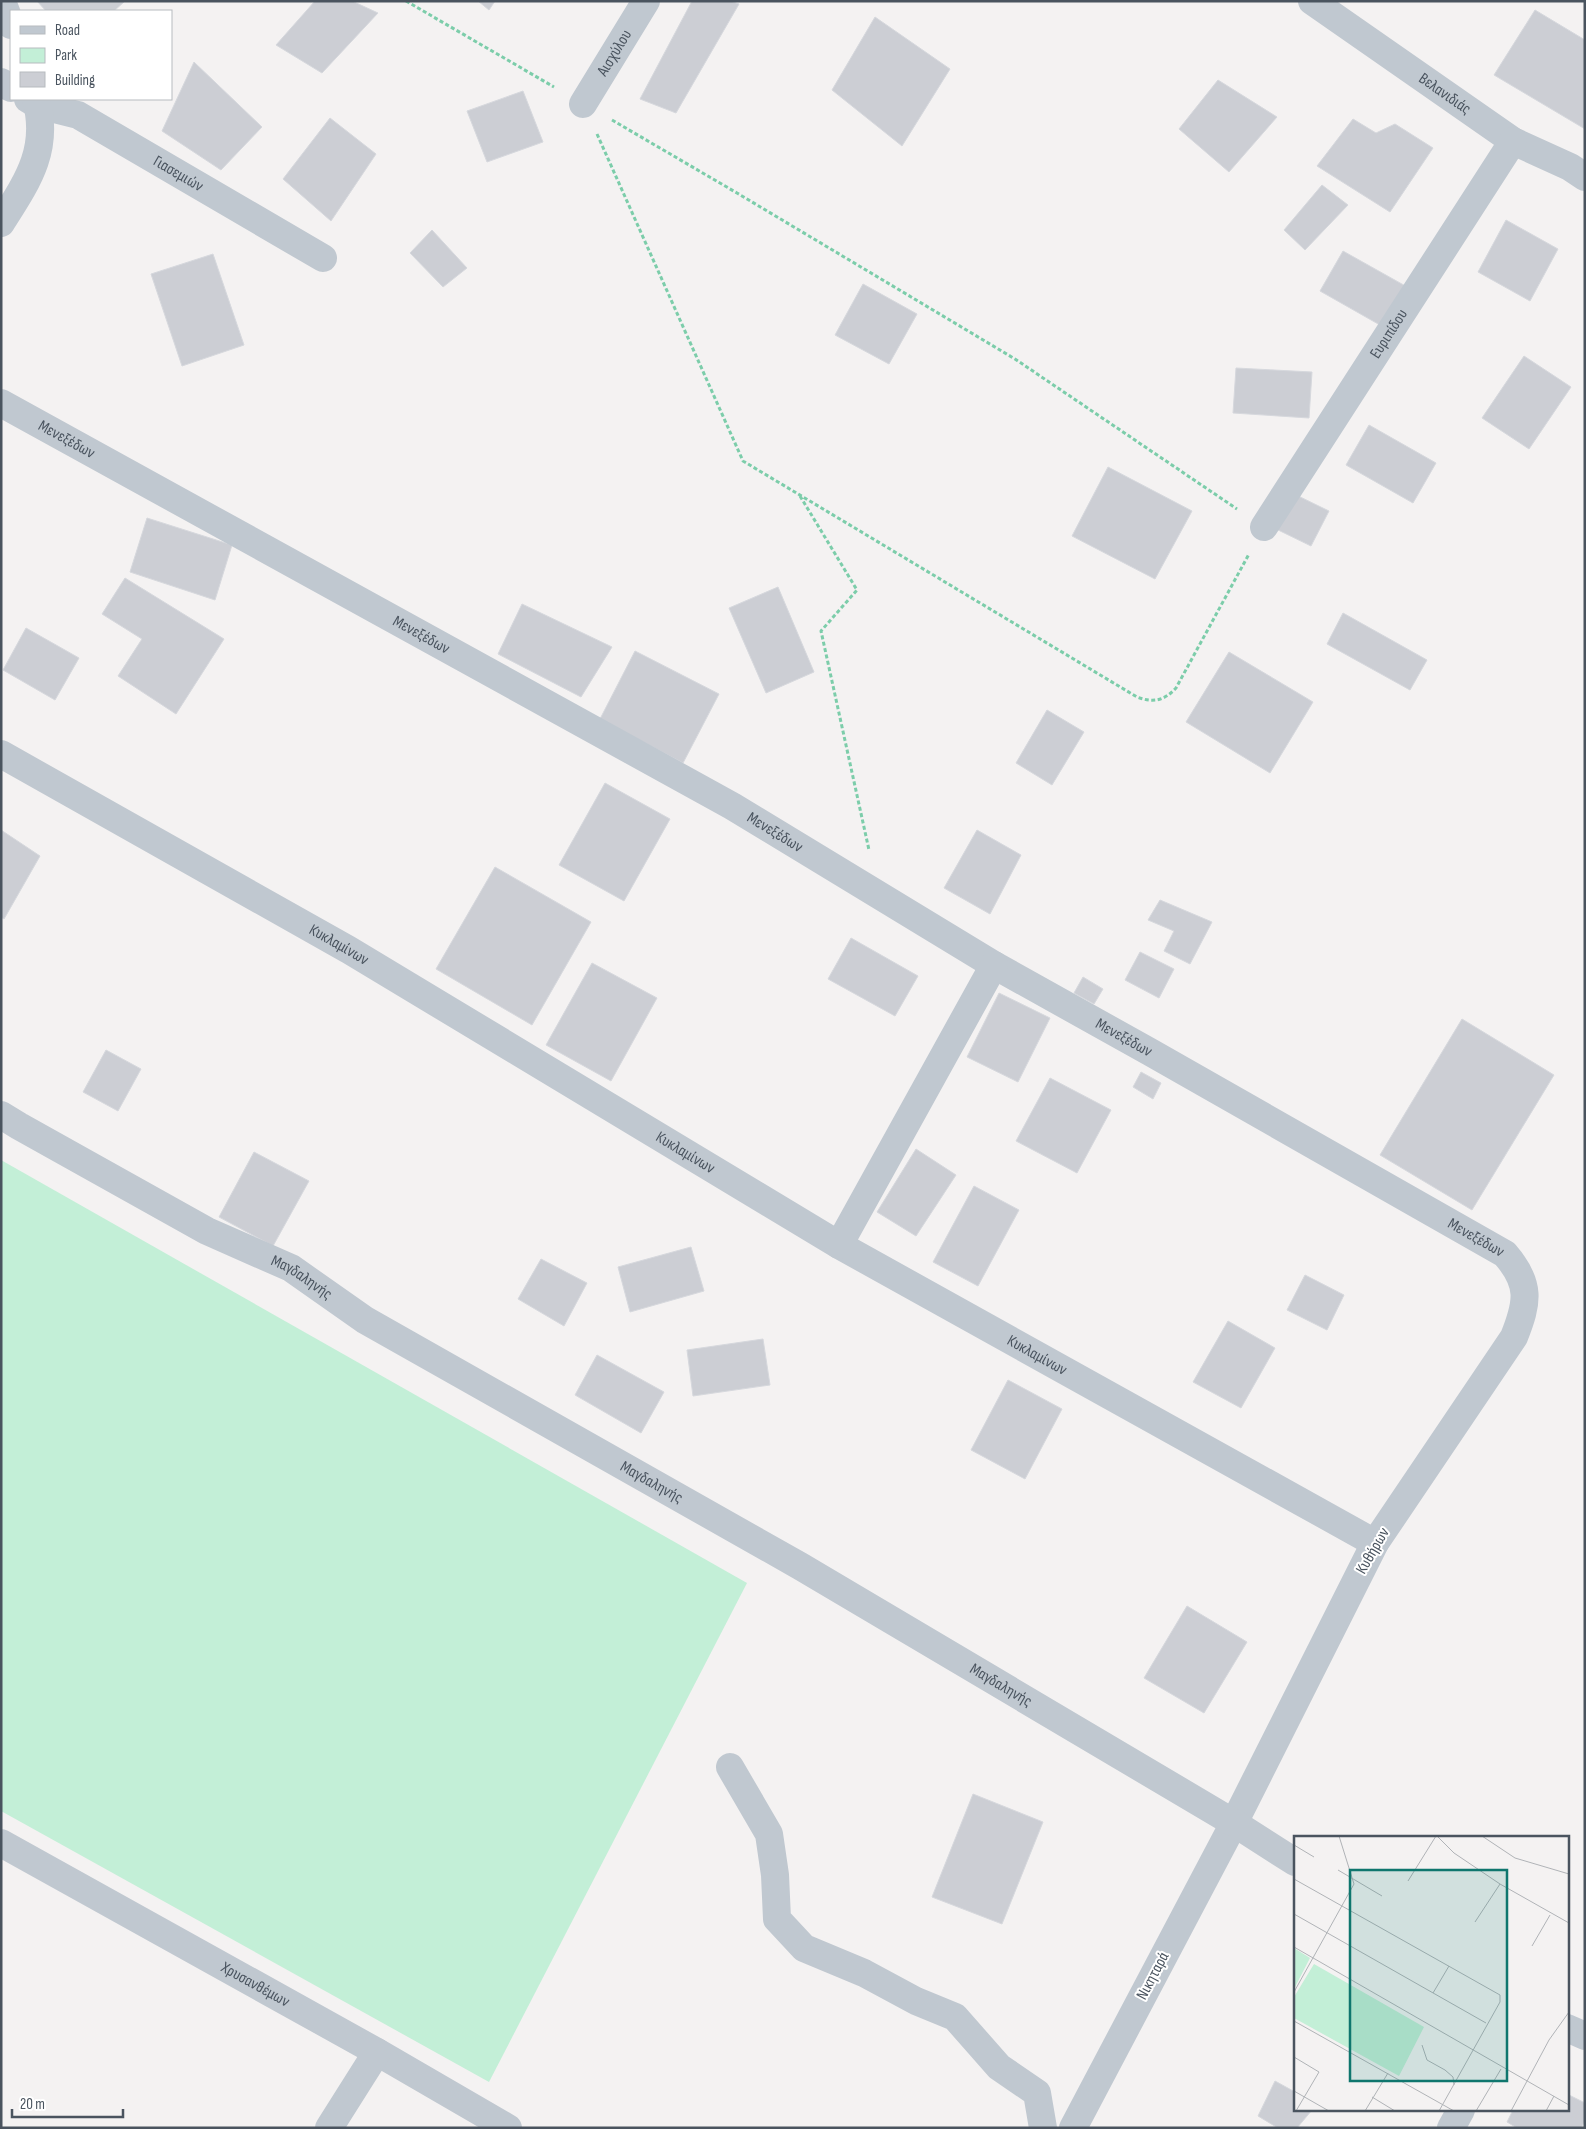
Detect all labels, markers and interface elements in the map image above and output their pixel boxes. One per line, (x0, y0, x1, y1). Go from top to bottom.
legend (10, 10, 172, 100)
text: Road (55, 21, 80, 40)
street label: Αισχύλου (592, 26, 636, 80)
text: Park (55, 46, 77, 65)
street label: Βελανιδιάς (1415, 69, 1475, 118)
text: Building (55, 71, 95, 90)
street label: Γιασεμιών (150, 152, 207, 196)
street label: Ευριπίδου (1366, 305, 1412, 362)
street label: Μενεξέδων (35, 416, 98, 462)
street label: Μενεξέδων (390, 611, 453, 658)
street label: Μενεξέδων (744, 808, 806, 856)
street label: Κυκλαμίνων (306, 920, 372, 969)
street label: Μενεξέδων (1092, 1014, 1156, 1061)
street label: Κυκλαμίνων (652, 1127, 718, 1178)
street label: Μενεξέδων (1444, 1214, 1508, 1261)
street label: Μαγδαληνής (268, 1251, 336, 1303)
street label: Κυκλαμίνων (1004, 1331, 1070, 1379)
street label: Μαγδαληνής (617, 1457, 686, 1507)
street label: Κυθήρων (1352, 1525, 1394, 1577)
street label: Μαγδαληνής (967, 1659, 1035, 1711)
inset map (1294, 1836, 1568, 2112)
street label: Νικηταρά (1133, 1949, 1174, 2003)
street label: Χρυσανθέμων (217, 1957, 293, 2011)
scale bar (12, 2086, 124, 2118)
text: 20 m (20, 2095, 45, 2114)

